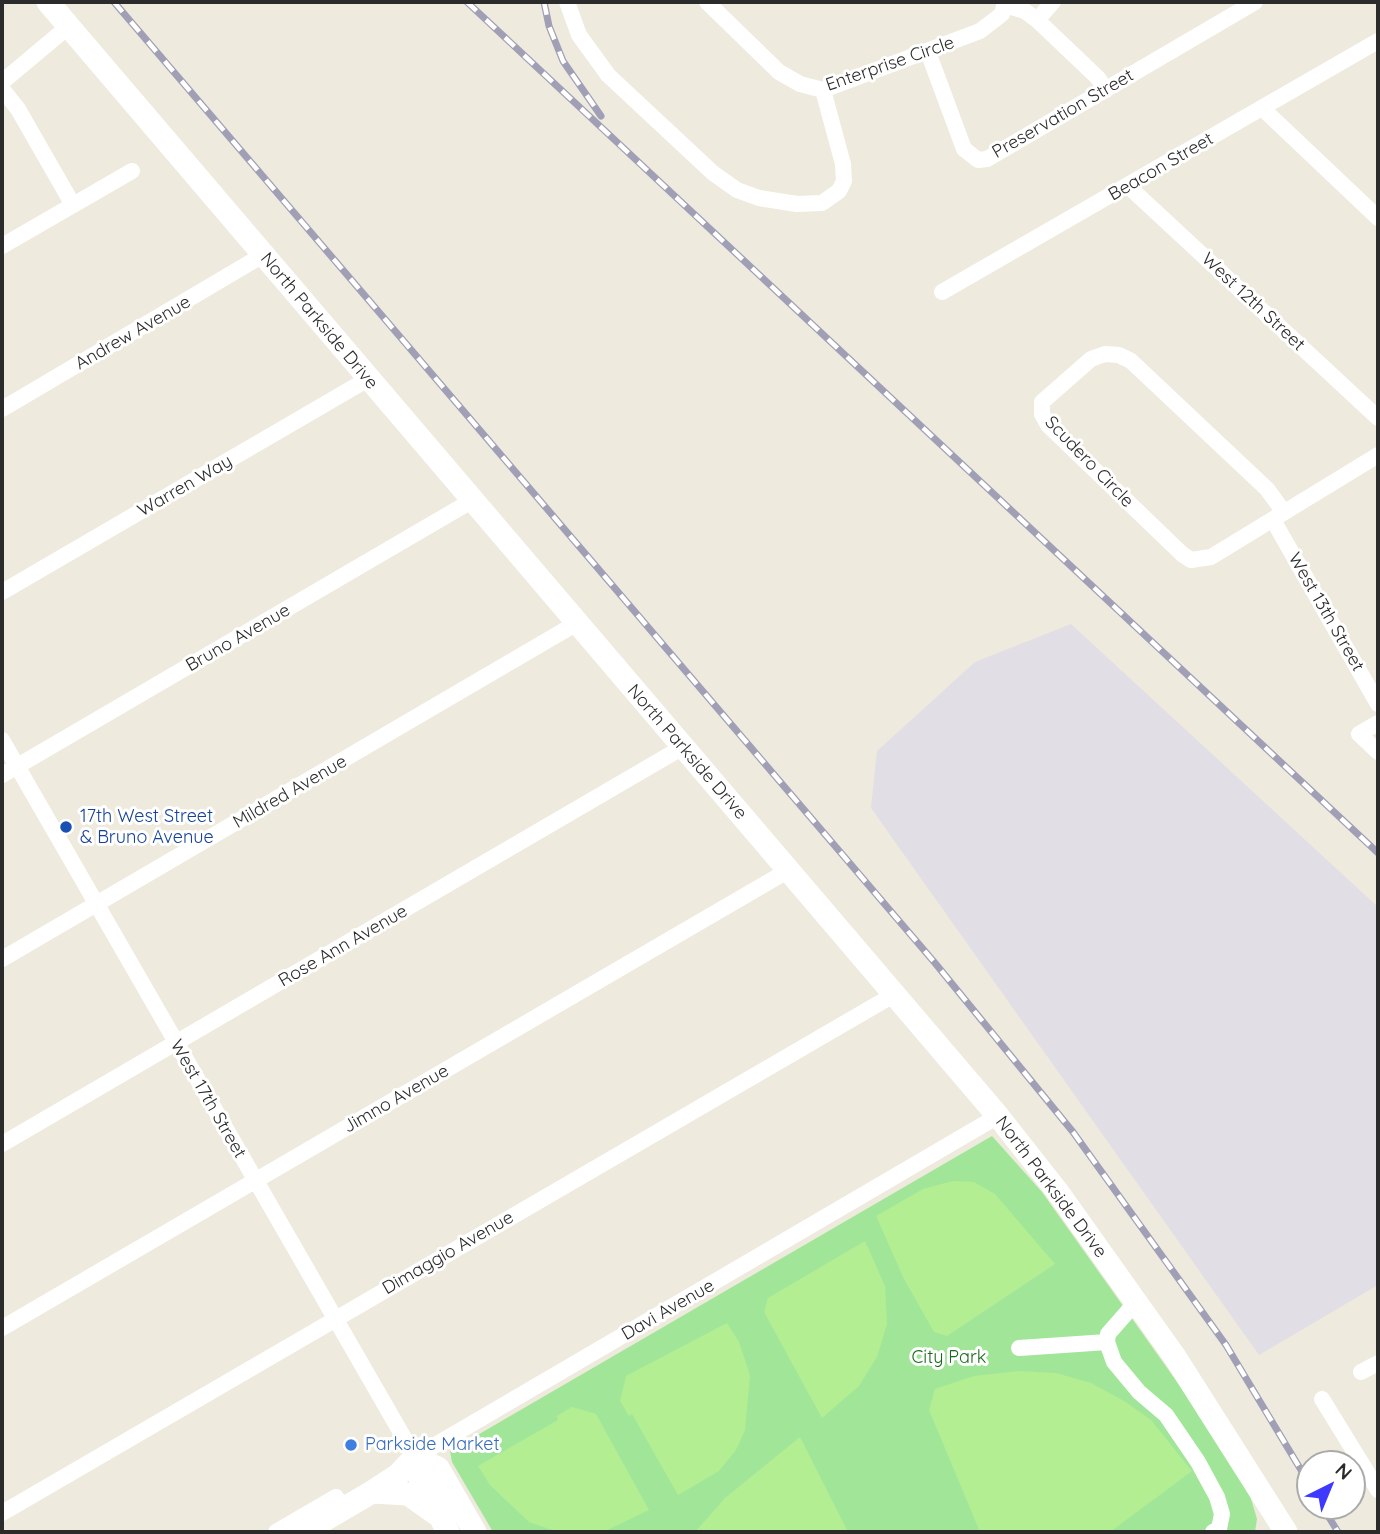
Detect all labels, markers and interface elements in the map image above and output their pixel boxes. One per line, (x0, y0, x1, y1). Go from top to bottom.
street label: Enterprise Circle (823, 32, 957, 96)
street label: Preservation Street (988, 65, 1138, 163)
street label: Beacon Street (1105, 128, 1217, 206)
street label: North Parkside Drive (256, 248, 382, 394)
street label: West 12th Street (1197, 248, 1309, 356)
street label: Andrew Avenue (71, 291, 195, 375)
street label: Scudero Circle (1040, 412, 1138, 512)
street label: Warren Way (134, 450, 236, 522)
street label: West 13th Street (1283, 549, 1369, 675)
street label: Bruno Avenue (182, 599, 294, 677)
street label: North Parkside Drive (623, 680, 751, 824)
street label: Mildred Avenue (229, 751, 351, 833)
place label: 17th West Street & Bruno Avenue (80, 806, 214, 848)
marker: 17th West Street & Bruno Avenue (58, 819, 74, 835)
street label: Rose Ann Avenue (275, 900, 411, 992)
street label: West 17th Street (165, 1036, 251, 1162)
street label: Jimno Avenue (339, 1060, 453, 1138)
street label: North Parkside Drive (991, 1112, 1111, 1262)
street label: Dimaggio Avenue (379, 1207, 517, 1299)
street label: Davi Avenue (618, 1275, 718, 1345)
park label: City Park (912, 1347, 986, 1369)
place label: Parkside Market (365, 1434, 500, 1456)
marker: Parkside Market (343, 1437, 359, 1453)
north arrow (1296, 1450, 1366, 1520)
text: N (1331, 1458, 1357, 1485)

